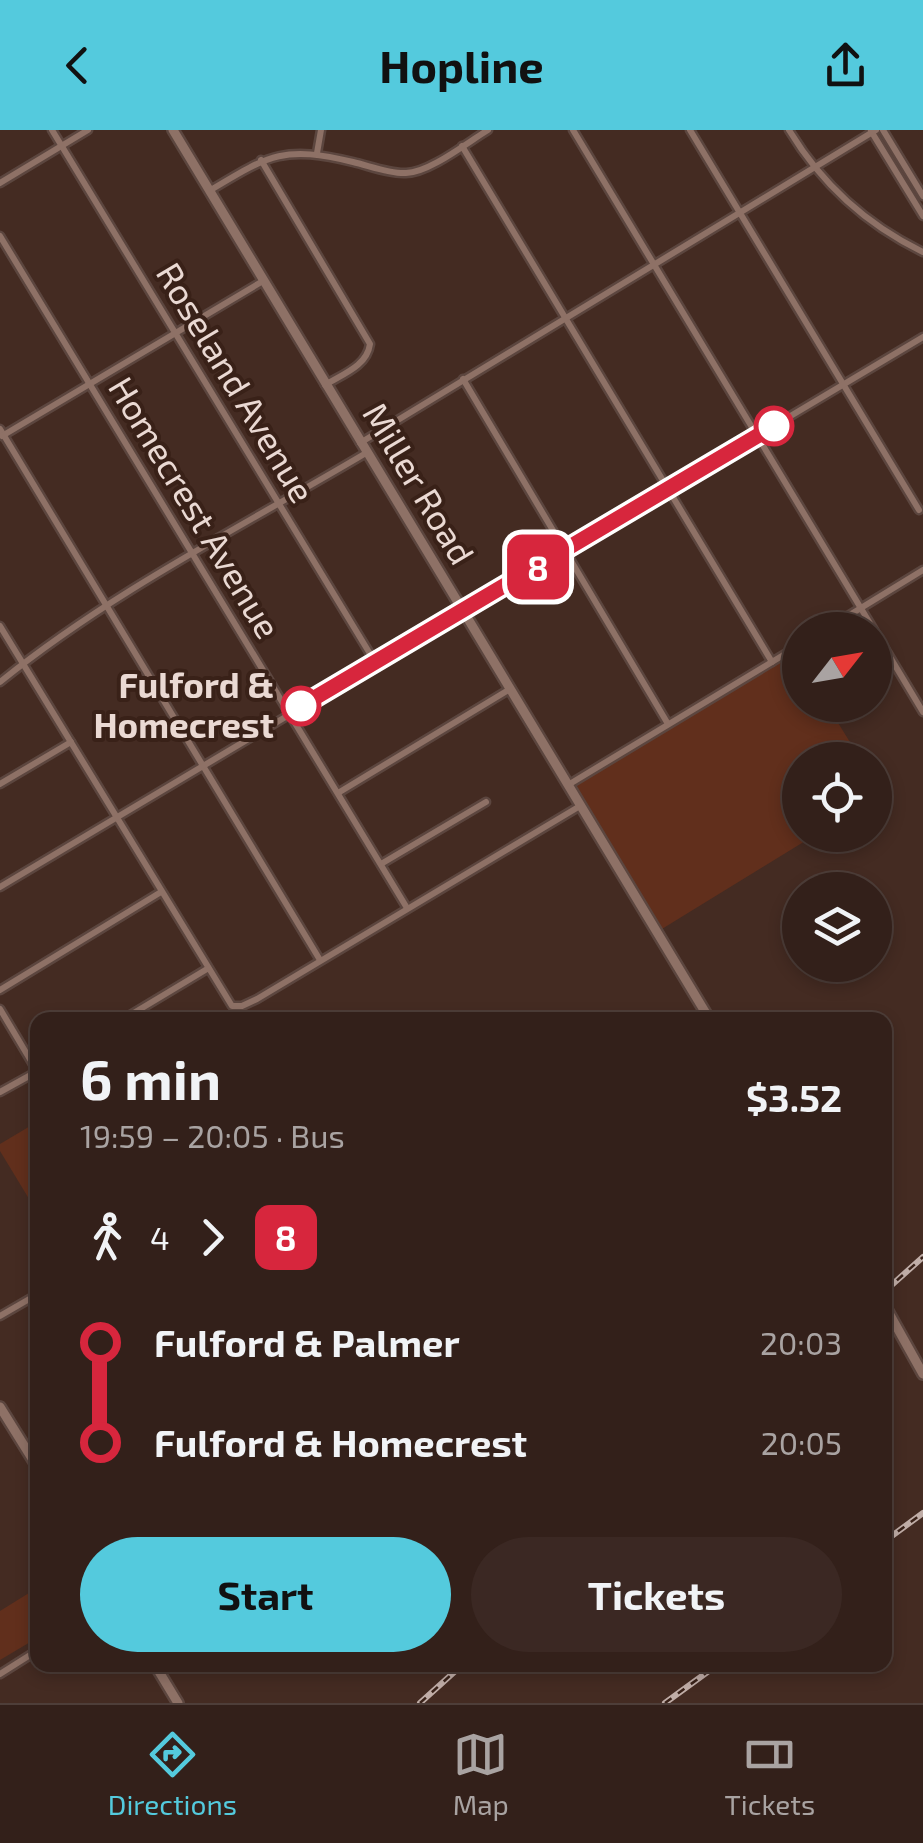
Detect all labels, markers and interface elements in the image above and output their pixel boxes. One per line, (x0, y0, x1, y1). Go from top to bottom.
icon: back (50, 38, 105, 93)
text: Hopline (379, 38, 544, 92)
icon: share (818, 38, 873, 93)
street label: Roseland Avenue (149, 255, 325, 509)
street label: Homecrest Avenue (101, 369, 290, 645)
street label: Miller Road (355, 395, 484, 571)
unlabelled marker (755, 407, 793, 445)
line badge: 8 (506, 534, 570, 600)
text: 8 (527, 546, 549, 588)
north arrow (782, 612, 892, 722)
map controls (782, 612, 892, 982)
place label: Fulford & Homecrest (93, 663, 274, 745)
marker: Fulford & Homecrest (282, 687, 320, 725)
button: locate (782, 742, 892, 852)
button: layers (782, 872, 892, 982)
text: 6 min (80, 1045, 221, 1111)
text: $3.52 (746, 1074, 842, 1120)
text: 19:59 – 20:05 · Bus (80, 1116, 345, 1154)
icon: walk (80, 1210, 135, 1265)
icon: forward (185, 1210, 240, 1265)
text: 8 (275, 1216, 297, 1258)
text: 4 (150, 1218, 170, 1256)
text: Fulford & Palmer (154, 1319, 460, 1365)
text: 20:03 (760, 1323, 842, 1361)
text: Fulford & Homecrest (154, 1419, 527, 1465)
text: 20:05 (761, 1423, 842, 1461)
button: Start (80, 1537, 451, 1652)
button: Tickets (471, 1537, 842, 1652)
tab: Directions (108, 1727, 237, 1821)
tab: Map (453, 1727, 509, 1821)
tab: Tickets (724, 1727, 815, 1821)

